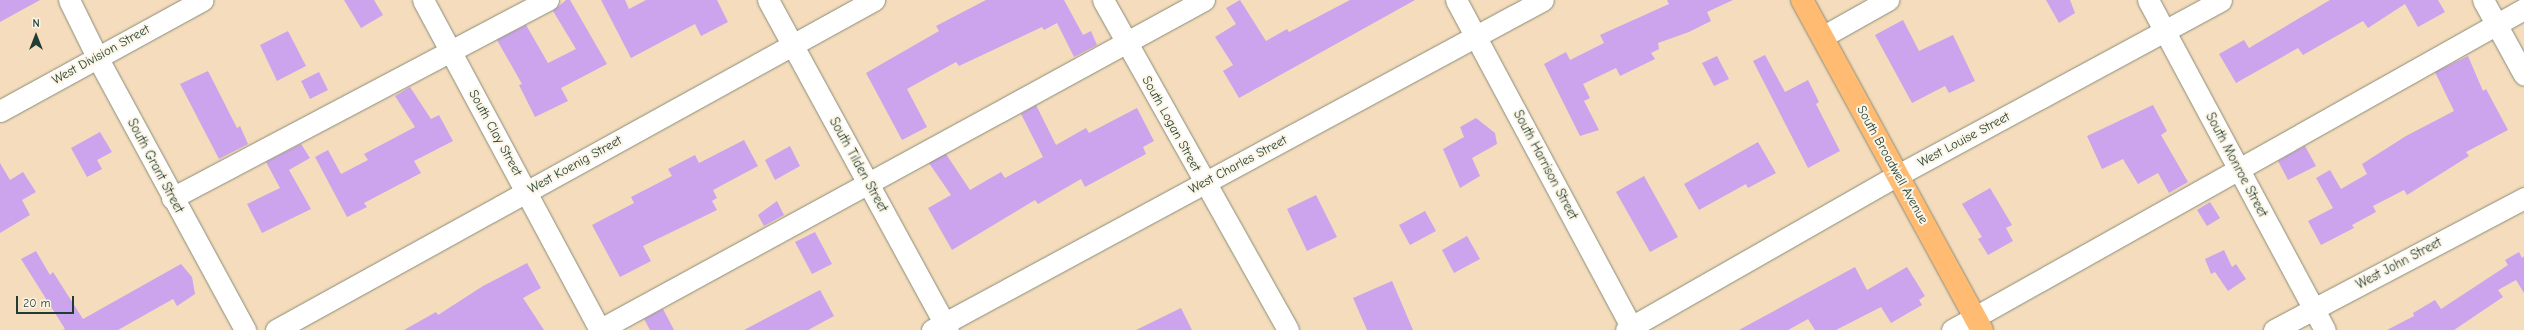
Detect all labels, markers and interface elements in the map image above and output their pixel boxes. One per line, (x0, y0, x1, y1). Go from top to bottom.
north arrow (16, 16, 56, 56)
text: N (32, 17, 40, 30)
street label: West Division Street (49, 22, 153, 88)
street label: South Logan Street (1138, 74, 1204, 174)
street label: South Clay Street (465, 87, 525, 179)
street label: South Broadwell Avenue (1853, 103, 1931, 227)
street label: South Harrison Street (1510, 108, 1580, 222)
street label: West Louise Street (1915, 109, 2013, 171)
street label: South Monroe Street (2202, 110, 2270, 220)
street label: South Tilden Street (826, 115, 890, 215)
street label: South Grant Street (124, 116, 186, 216)
street label: West Koenig Street (525, 133, 625, 197)
street label: West Charles Street (1186, 133, 1290, 197)
street label: West John Street (2354, 235, 2444, 293)
scale bar (18, 288, 76, 314)
text: 20 m (23, 296, 51, 310)

